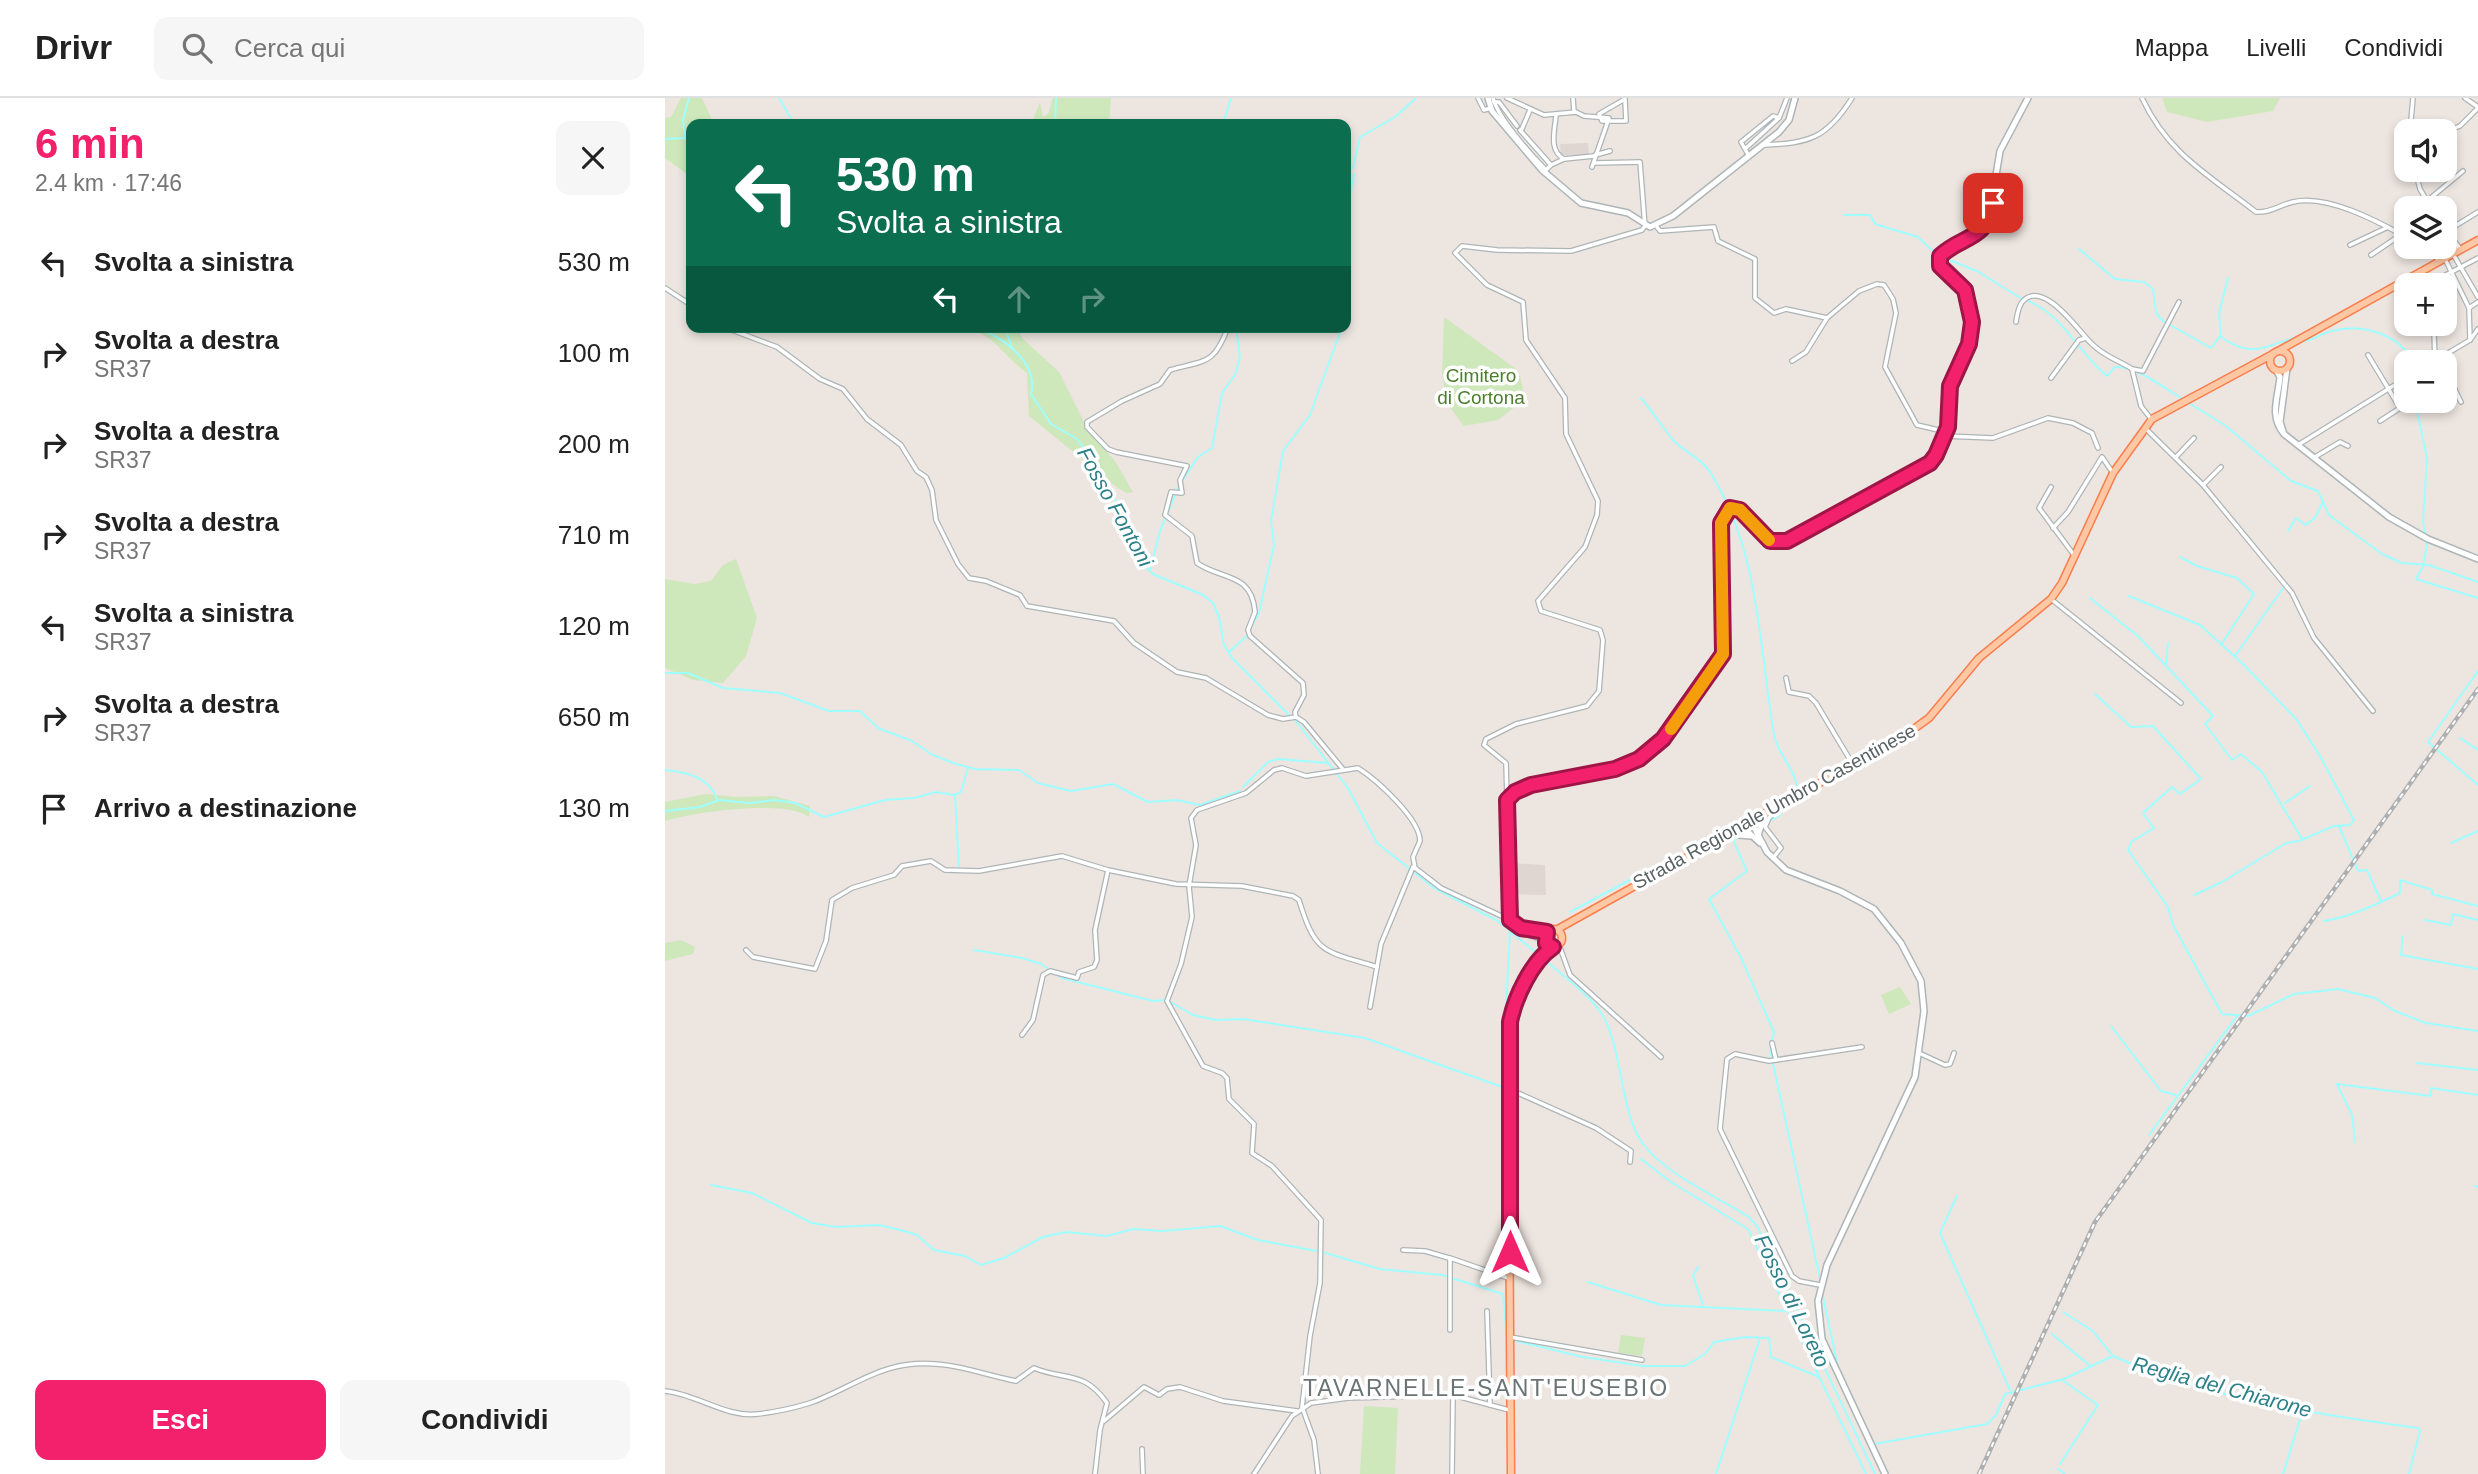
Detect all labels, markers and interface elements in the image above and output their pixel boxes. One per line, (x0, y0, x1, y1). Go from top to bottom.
search box (154, 17, 644, 80)
text: Drivr (35, 29, 112, 66)
icon: search (178, 29, 216, 67)
text: Cerca qui (234, 33, 345, 63)
text: Mappa (2135, 34, 2208, 61)
text: Livelli (2246, 34, 2306, 61)
text: Condividi (2344, 34, 2443, 61)
map controls (2394, 119, 2457, 413)
button: sound (2394, 119, 2457, 182)
text: 6 min (35, 120, 145, 167)
button: close (556, 121, 630, 195)
icon: left (721, 147, 812, 238)
text: 530 m (836, 147, 975, 201)
text: 2.4 km · 17:46 (35, 170, 182, 196)
pin (1963, 173, 2023, 233)
icon: arrive (1974, 184, 2012, 222)
button: layers (2394, 196, 2457, 259)
text: Svolta a sinistra (836, 204, 1062, 240)
icon: left (35, 244, 73, 282)
text: Svolta a sinistra (94, 247, 293, 277)
text: 530 m (558, 247, 630, 277)
button: + (2394, 273, 2457, 336)
icon: left (927, 280, 965, 318)
icon: ahead (1000, 280, 1038, 318)
icon: right (1073, 280, 1111, 318)
text: Svolta a destra (94, 325, 279, 355)
icon: right (35, 335, 73, 373)
text: 100 m (558, 338, 630, 368)
button: − (2394, 350, 2457, 413)
text: SR37 (94, 356, 152, 382)
park label: Cimitero di Cortona (1437, 365, 1525, 408)
text: Svolta a destra (94, 416, 279, 446)
icon: right (35, 426, 73, 464)
text: 200 m (558, 429, 630, 459)
water label: Fosso Fontoni (1073, 443, 1158, 572)
text: SR37 (94, 447, 152, 473)
text: Svolta a destra (94, 507, 279, 537)
icon: right (35, 517, 73, 555)
text: 710 m (558, 520, 630, 550)
text: SR37 (94, 538, 152, 564)
text: Svolta a sinistra (94, 598, 293, 628)
icon: left (35, 608, 73, 646)
text: 120 m (558, 611, 630, 641)
text: SR37 (94, 629, 152, 655)
text: Svolta a destra (94, 689, 279, 719)
icon: right (35, 699, 73, 737)
text: 650 m (558, 702, 630, 732)
text: SR37 (94, 720, 152, 746)
street label: Strada Regionale Umbro Casentinese (1629, 720, 1919, 893)
icon: arrive (35, 790, 73, 828)
text: Arrivo a destinazione (94, 793, 357, 823)
text: 130 m (558, 793, 630, 823)
position arrow (1473, 1215, 1547, 1289)
water label: Fosso di Loreto (1750, 1231, 1835, 1371)
water label: Reglia del Chiarone (2130, 1352, 2314, 1421)
district label: TAVARNELLE-SANT'EUSEBIO (1303, 1375, 1669, 1401)
button: Esci (35, 1380, 326, 1460)
button: Condividi (340, 1380, 630, 1460)

